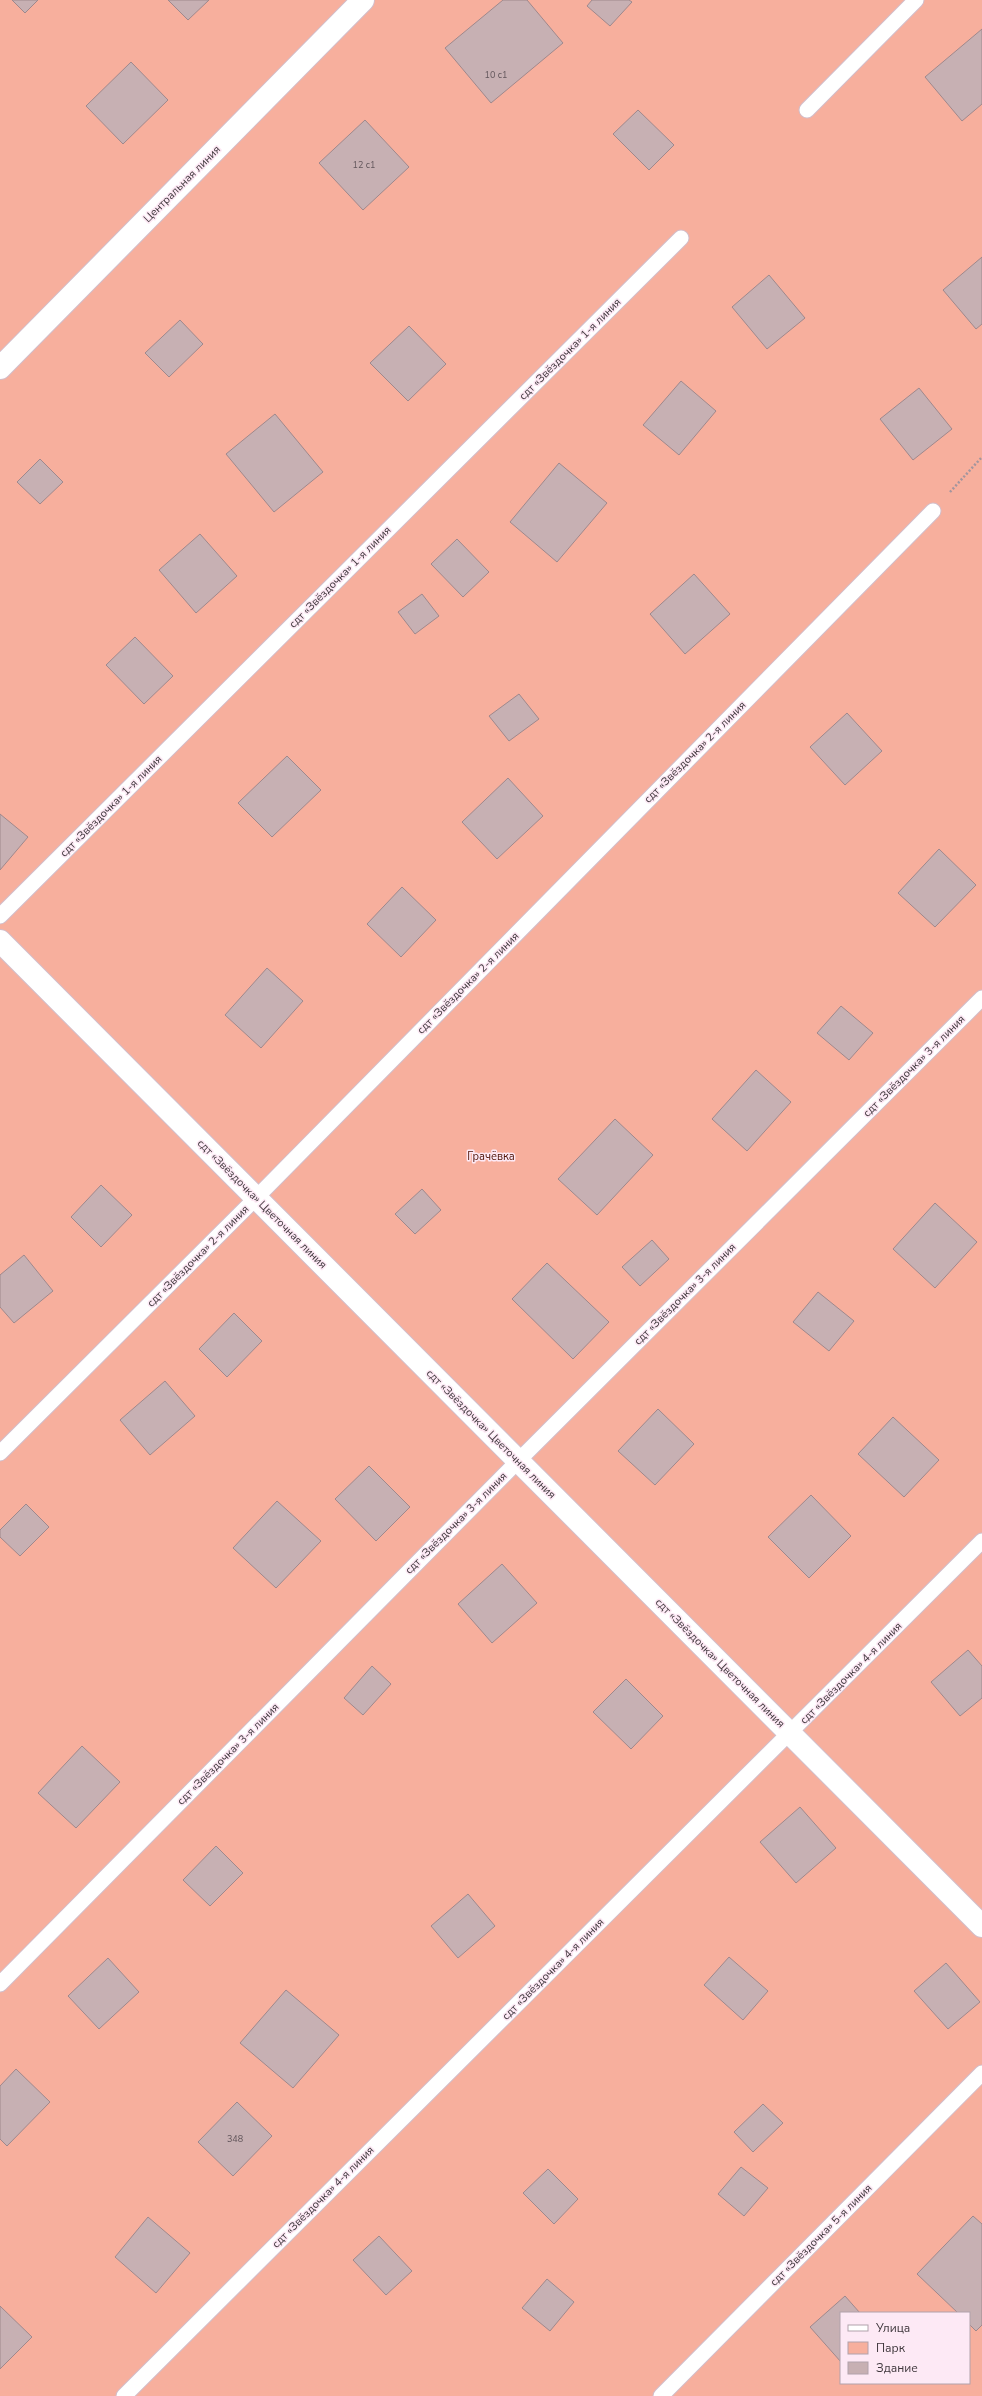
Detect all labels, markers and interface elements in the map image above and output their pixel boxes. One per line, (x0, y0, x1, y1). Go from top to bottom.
house number: 10 с1 (485, 69, 507, 81)
street label: Центральная линия (140, 142, 224, 226)
house number: 12 с1 (353, 159, 375, 171)
street label: сдт «Звёздочка» 1-я линия (516, 295, 624, 403)
street label: сдт «Звёздочка» 1-я линия (286, 523, 394, 631)
street label: сдт «Звёздочка» 2-я линия (641, 698, 749, 806)
street label: сдт «Звёздочка» 1-я линия (57, 752, 165, 860)
street label: сдт «Звёздочка» 2-я линия (414, 929, 522, 1037)
street label: сдт «Звёздочка» 3-я линия (860, 1012, 968, 1120)
street label: сдт «Звёздочка» Цветочная линия (194, 1136, 330, 1272)
park label: Грачёвка (467, 1149, 515, 1164)
street label: сдт «Звёздочка» 2-я линия (144, 1202, 252, 1310)
street label: сдт «Звёздочка» 3-я линия (631, 1240, 739, 1348)
street label: сдт «Звёздочка» Цветочная линия (423, 1366, 559, 1502)
street label: сдт «Звёздочка» 3-я линия (402, 1469, 510, 1577)
street label: сдт «Звёздочка» Цветочная линия (652, 1595, 788, 1731)
street label: сдт «Звёздочка» 4-я линия (797, 1619, 905, 1727)
street label: сдт «Звёздочка» 3-я линия (174, 1700, 282, 1808)
street label: сдт «Звёздочка» 4-я линия (499, 1915, 607, 2023)
house number: 348 (227, 2133, 243, 2145)
street label: сдт «Звёздочка» 4-я линия (269, 2143, 377, 2251)
street label: сдт «Звёздочка» 5-я линия (767, 2181, 875, 2289)
legend (840, 2312, 970, 2384)
text: Улица (875, 2320, 910, 2336)
text: Парк (876, 2340, 906, 2356)
text: Здание (876, 2360, 918, 2376)

